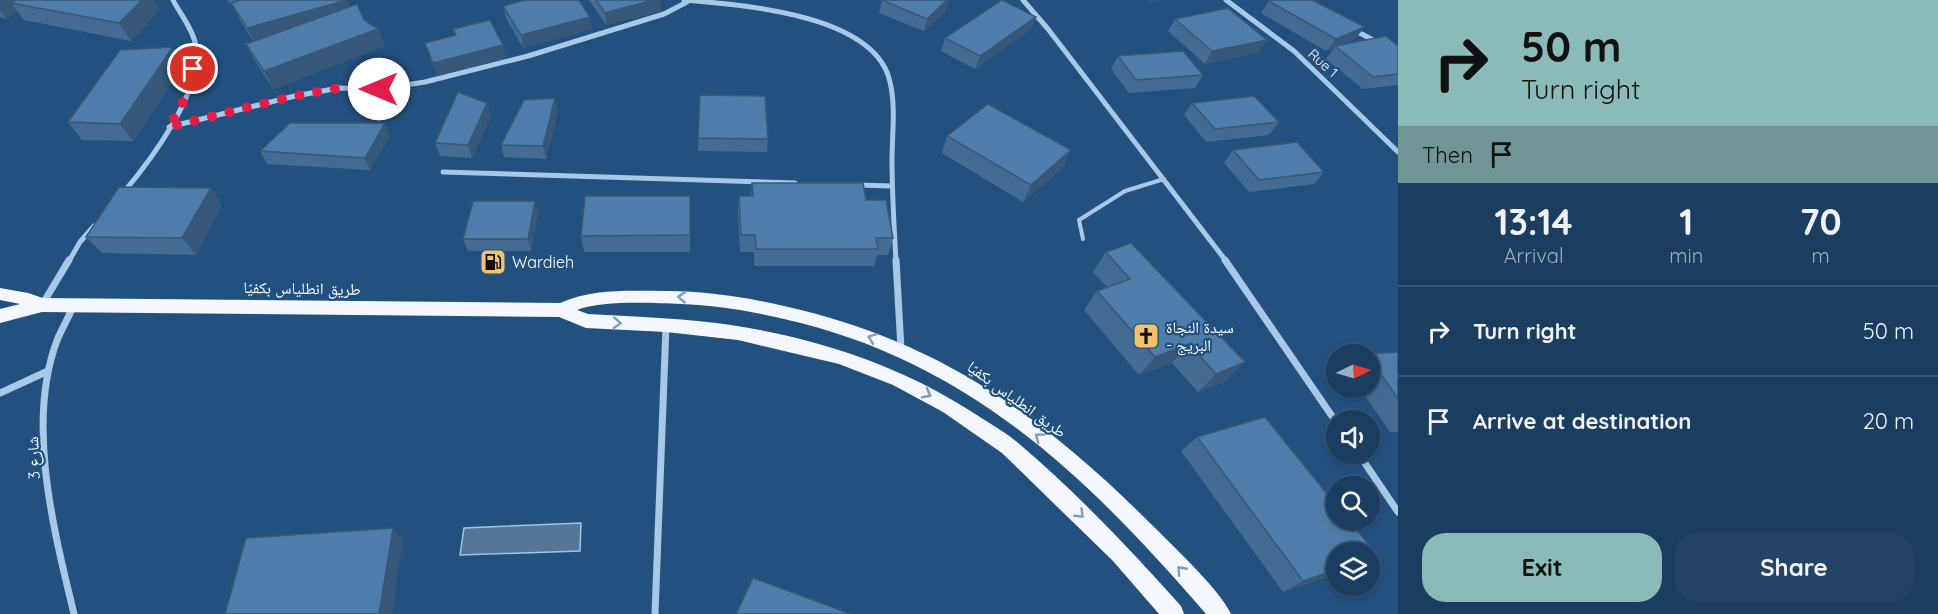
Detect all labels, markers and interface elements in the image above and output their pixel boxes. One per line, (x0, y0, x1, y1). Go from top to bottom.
text: 50 m (1521, 20, 1621, 73)
icon: right (1422, 24, 1500, 102)
pin (167, 43, 218, 94)
street label: Rue 1 (1304, 45, 1342, 81)
icon: arrive (176, 52, 209, 85)
position arrow (347, 57, 411, 121)
text: Turn right (1521, 72, 1640, 106)
icon: arrive (1485, 138, 1518, 171)
text: Then (1422, 141, 1473, 169)
text: 13:14 (1494, 199, 1573, 244)
text: 1 (1679, 199, 1693, 244)
text: 70 (1800, 199, 1842, 244)
text: Arrival (1504, 243, 1564, 268)
text: min (1669, 243, 1703, 268)
text: m (1812, 243, 1830, 268)
fuel station icon: Wardieh (478, 247, 508, 277)
place label: Wardieh (512, 252, 574, 272)
street label: طريق انطلياس بكفيّا (243, 277, 361, 300)
one-way arrow (677, 291, 686, 304)
icon: right (1422, 315, 1455, 348)
one-way arrow (613, 316, 622, 329)
place label: سيدة النجاة - البريج (1166, 317, 1234, 356)
text: Turn right (1473, 317, 1577, 345)
text: 50 m (1863, 317, 1914, 345)
church icon: سيدة النجاة - البريج (1131, 321, 1161, 351)
one-way arrow (867, 333, 878, 346)
north arrow (1326, 344, 1380, 398)
map controls (1326, 344, 1380, 596)
street label: طريق انطلياس بكفيّا (963, 356, 1070, 442)
one-way arrow (921, 387, 932, 399)
icon: arrive (1422, 405, 1455, 438)
text: Arrive at destination (1473, 407, 1691, 435)
text: 20 m (1863, 407, 1914, 435)
button: sound (1326, 410, 1380, 464)
one-way arrow (1035, 433, 1046, 444)
street label: شارع 3 (22, 436, 45, 480)
button: search (1326, 476, 1380, 530)
one-way arrow (1073, 507, 1083, 518)
button: Exit (1422, 533, 1662, 602)
button: Share (1674, 533, 1914, 602)
button: layers (1326, 542, 1380, 596)
one-way arrow (1177, 566, 1188, 577)

